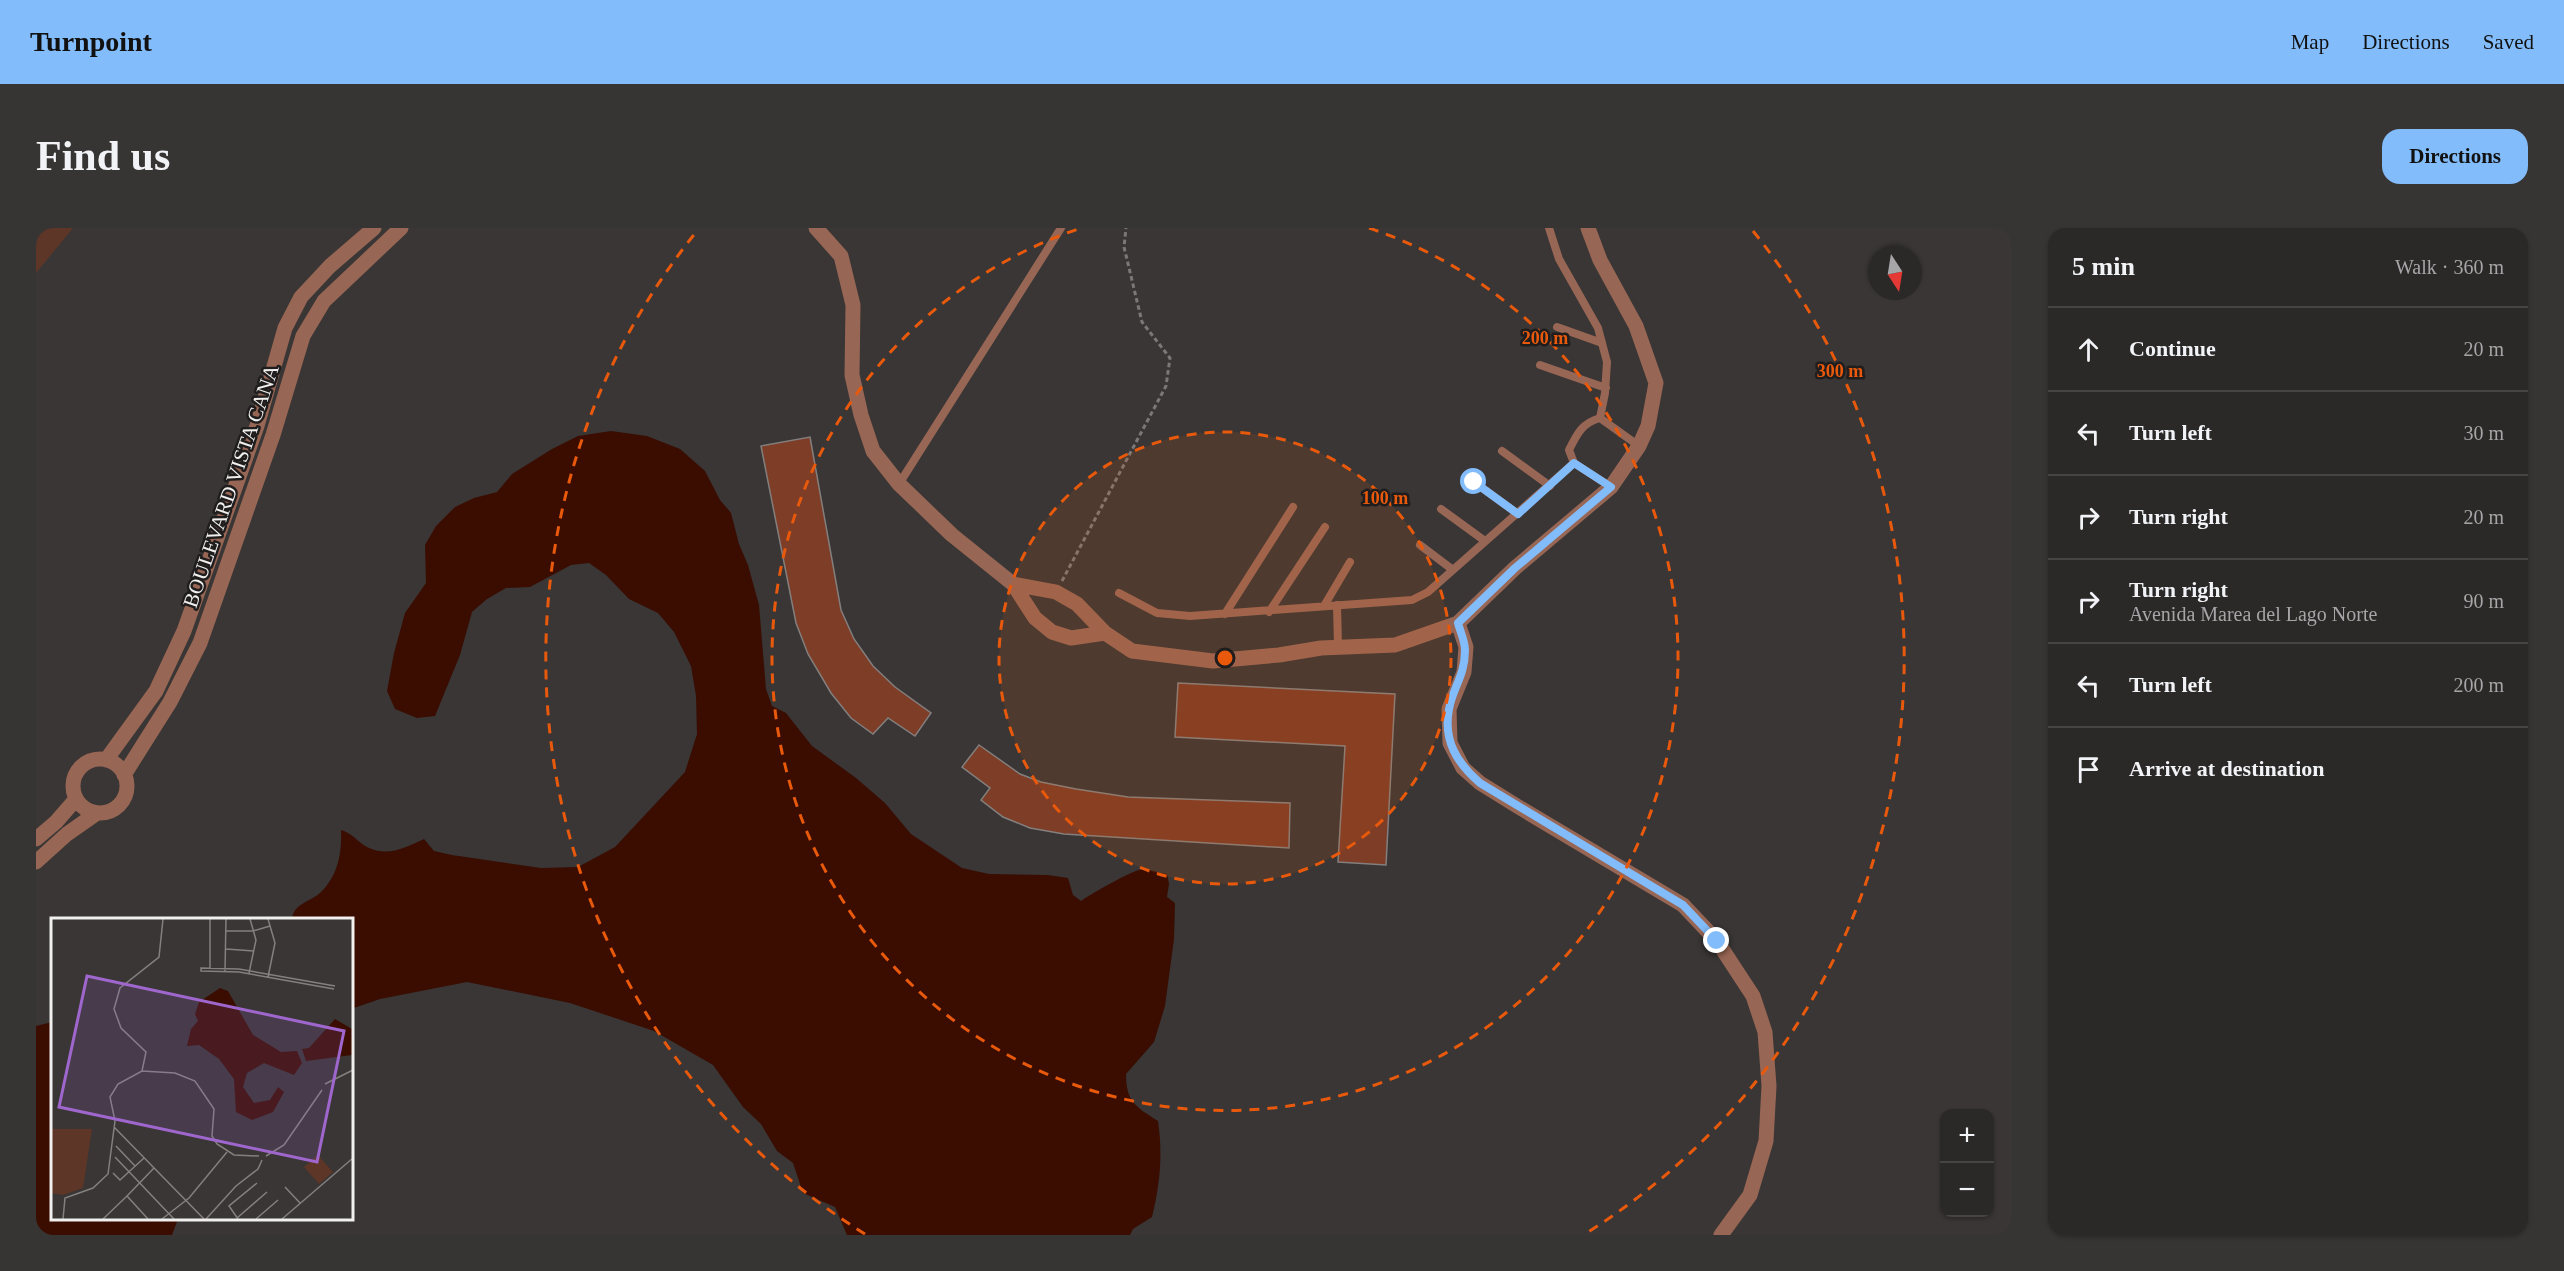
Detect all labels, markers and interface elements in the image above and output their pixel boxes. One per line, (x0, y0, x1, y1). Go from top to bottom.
text: Turnpoint (30, 26, 152, 57)
text: Map (2291, 30, 2329, 54)
text: Directions (2362, 30, 2450, 54)
text: Saved (2483, 30, 2534, 54)
button: Directions (2382, 129, 2528, 184)
text: Find us (36, 133, 170, 179)
north arrow (1868, 246, 1922, 300)
text: 5 min (2072, 252, 2135, 281)
text: Walk · 360 m (2395, 256, 2504, 278)
text: 200 m (1522, 328, 1568, 348)
icon: ahead (2072, 333, 2105, 366)
text: Continue (2129, 336, 2216, 361)
text: 20 m (2463, 338, 2504, 360)
street label: BOULEVARD VISTA CANA (178, 361, 284, 611)
text: 300 m (1817, 361, 1863, 381)
icon: left (2072, 417, 2105, 450)
text: Turn left (2129, 420, 2212, 445)
text: 30 m (2463, 422, 2504, 444)
route start (1460, 468, 1486, 494)
text: 100 m (1362, 488, 1408, 508)
icon: right (2072, 501, 2105, 534)
text: Turn right (2129, 504, 2228, 529)
text: 20 m (2463, 506, 2504, 528)
text: Turn right (2129, 577, 2228, 602)
icon: right (2072, 585, 2105, 618)
text: 90 m (2463, 590, 2504, 612)
text: Avenida Marea del Lago Norte (2129, 603, 2377, 625)
centre of rings (1215, 648, 1235, 668)
icon: left (2072, 669, 2105, 702)
text: Turn left (2129, 672, 2212, 697)
text: 200 m (2453, 674, 2504, 696)
icon: arrive (2072, 753, 2105, 786)
text: Arrive at destination (2129, 756, 2325, 781)
inset map (51, 918, 352, 1220)
route end (1703, 927, 1729, 953)
map controls (1940, 1109, 1994, 1217)
button: + (1940, 1109, 1994, 1163)
button: − (1940, 1163, 1994, 1217)

